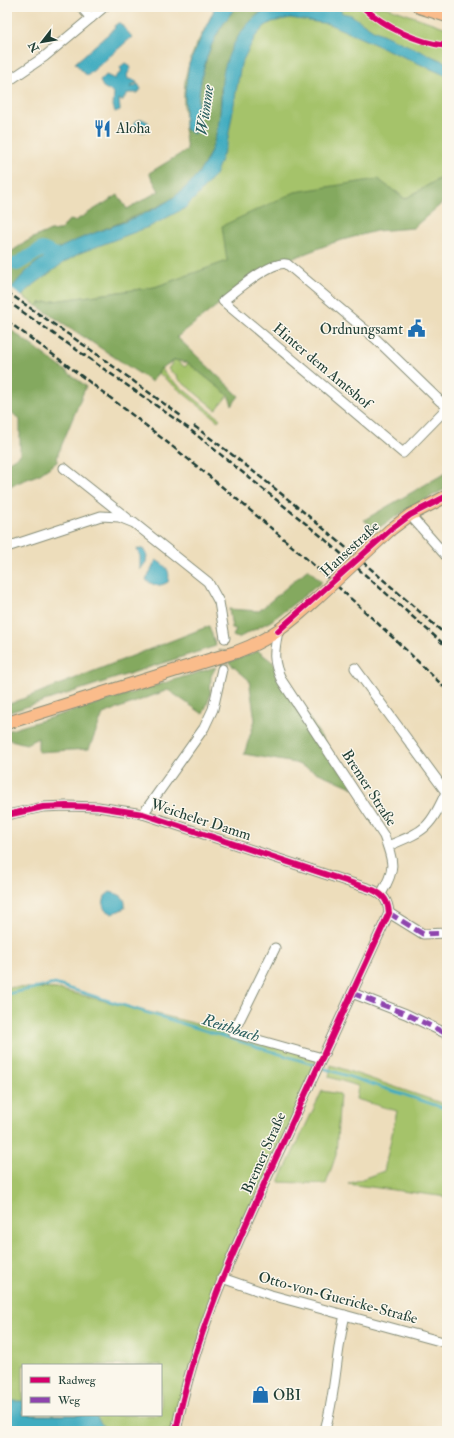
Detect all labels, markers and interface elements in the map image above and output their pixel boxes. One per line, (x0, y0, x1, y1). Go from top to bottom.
north arrow (22, 22, 62, 62)
text: N (25, 38, 42, 55)
water label: Wümme (192, 83, 219, 136)
restaurant icon: Aloha (93, 118, 113, 138)
place label: Aloha (115, 119, 151, 138)
street label: Hinter dem Amtshof (269, 319, 377, 414)
public building icon: Ordnungsamt (406, 319, 426, 339)
place label: Ordnungsamt (320, 320, 403, 339)
street label: Hansestraße (317, 517, 383, 581)
street label: Bremer Straße (337, 746, 401, 830)
street label: Weicheler Damm (147, 794, 254, 845)
water label: Reithbach (199, 1009, 262, 1047)
street label: Bremer Straße (238, 1109, 290, 1197)
street label: Otto-von-Guericke-Straße (256, 1268, 420, 1328)
legend (22, 1364, 162, 1416)
text: Radweg (58, 1373, 97, 1388)
shop icon: OBI (250, 1385, 270, 1405)
place label: OBI (273, 1386, 301, 1405)
text: Weg (57, 1393, 81, 1408)

